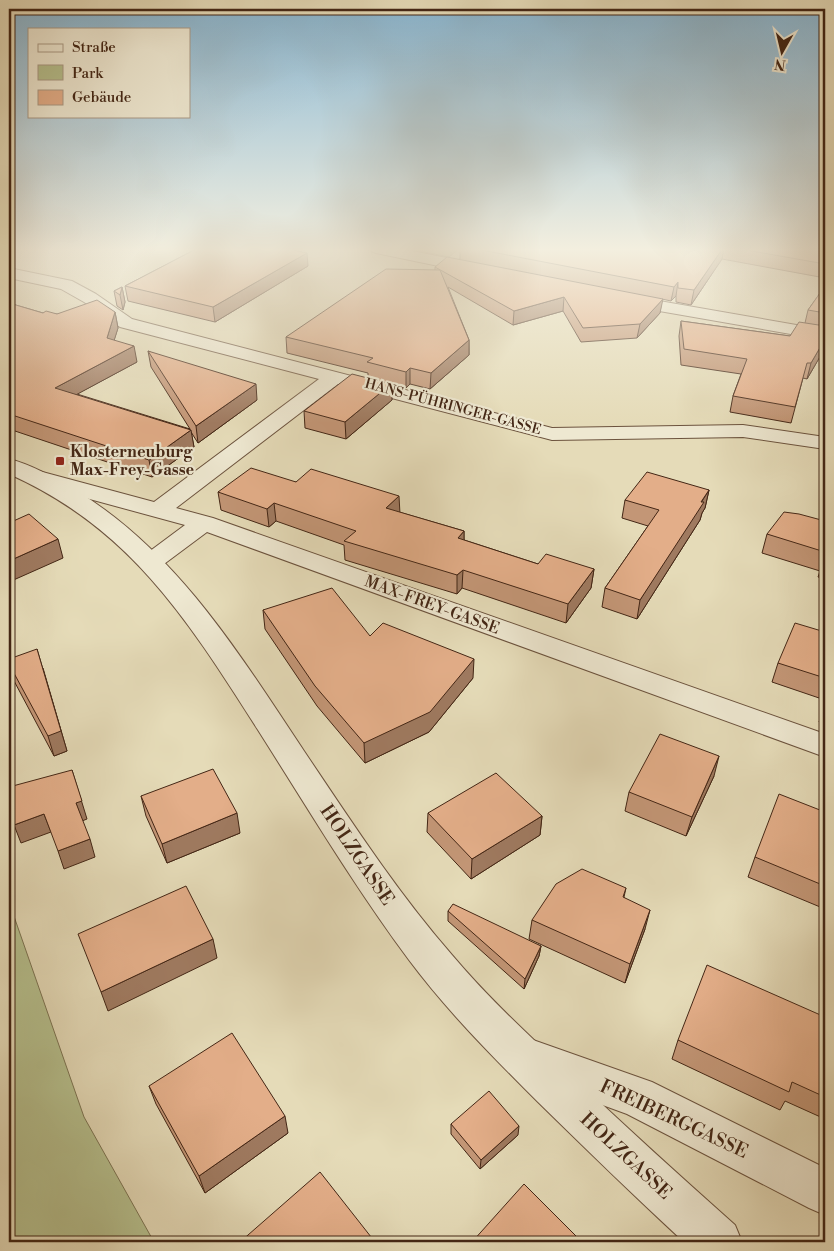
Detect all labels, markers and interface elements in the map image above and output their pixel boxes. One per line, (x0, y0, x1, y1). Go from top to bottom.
legend (28, 28, 190, 118)
north arrow (756, 28, 806, 78)
text: Straße (72, 38, 116, 57)
text: N (774, 54, 787, 74)
text: Park (72, 64, 104, 83)
text: Gebäude (72, 88, 131, 107)
street label: HANS-PÜHRINGER-GASSE (363, 373, 544, 439)
place label: Klosterneuburg Max-Frey-Gasse (70, 442, 195, 480)
marker: Klosterneuburg Max-Frey-Gasse (54, 455, 66, 467)
street label: MAX-FREY-GASSE (362, 571, 502, 639)
street label: HOLZGASSE (314, 800, 400, 910)
street label: FREIBERGGASSE (596, 1074, 752, 1164)
street label: HOLZGASSE (575, 1107, 677, 1205)

